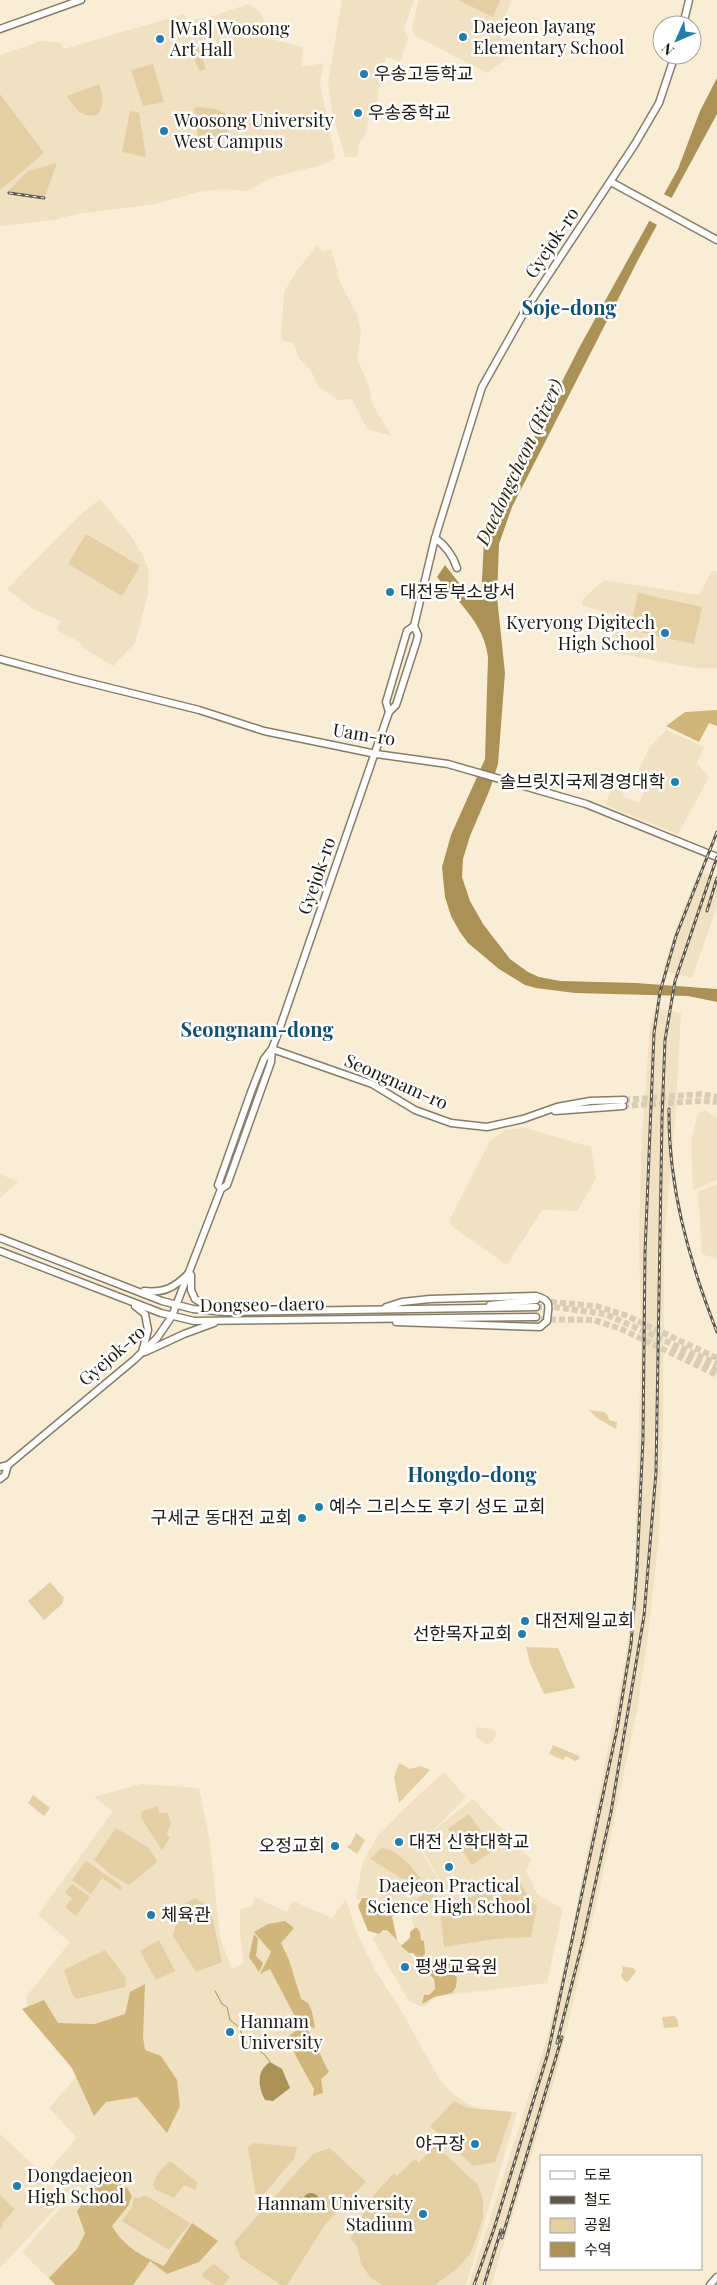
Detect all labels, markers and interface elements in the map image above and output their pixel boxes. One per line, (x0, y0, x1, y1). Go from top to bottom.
place label: Daejeon Jayang Elementary School (473, 14, 624, 59)
north arrow (652, 15, 702, 65)
place label: [W18] Woosong Art Hall (169, 16, 290, 61)
marker: Daejeon Jayang Elementary School (457, 31, 469, 43)
marker: [W18] Woosong Art Hall (154, 33, 166, 45)
text: N (657, 39, 678, 60)
place label: 우송고등학교 (374, 61, 473, 85)
marker: 우송고등학교 (358, 68, 370, 80)
place label: 우송중학교 (368, 100, 451, 124)
marker: 우송중학교 (352, 107, 364, 119)
place label: Woosong University West Campus (173, 108, 334, 153)
marker: Woosong University West Campus (158, 125, 170, 137)
street label: Gyejok-ro (519, 202, 584, 283)
district label: Soje-dong (521, 293, 617, 320)
water label: Daedongcheon (River) (468, 374, 568, 550)
place label: 대전동부소방서 (400, 579, 516, 603)
marker: 대전동부소방서 (384, 586, 396, 598)
place label: Kyeryong Digitech High School (506, 610, 655, 655)
marker: Kyeryong Digitech High School (659, 627, 671, 639)
street label: Uam-ro (331, 717, 397, 751)
place label: 솔브릿지국제경영대학 (499, 769, 665, 793)
marker: 솔브릿지국제경영대학 (669, 776, 681, 788)
street label: Gyejok-ro (292, 834, 341, 918)
district label: Seongnam-dong (181, 1015, 334, 1042)
street label: Seongnam-ro (341, 1048, 452, 1115)
street label: Dongseo-daero (199, 1291, 325, 1317)
street label: Gyejok-ro (73, 1320, 150, 1391)
district label: Hongdo-dong (407, 1460, 537, 1487)
place label: 예수 그리스도 후기 성도 교회 (329, 1494, 546, 1518)
marker: 예수 그리스도 후기 성도 교회 (313, 1501, 325, 1513)
place label: 구세군 동대전 교회 (151, 1505, 292, 1529)
marker: 구세군 동대전 교회 (296, 1512, 308, 1524)
place label: 대전제일교회 (535, 1608, 634, 1632)
marker: 대전제일교회 (519, 1615, 531, 1627)
place label: 선한목자교회 (413, 1621, 512, 1645)
marker: 선한목자교회 (516, 1628, 528, 1640)
place label: 대전 신학대학교 (409, 1829, 529, 1853)
place label: 오정교회 (259, 1833, 325, 1857)
marker: 대전 신학대학교 (393, 1836, 405, 1848)
marker: 오정교회 (329, 1840, 341, 1852)
marker: Daejeon Practical Science High School (443, 1861, 455, 1873)
place label: Daejeon Practical Science High School (367, 1873, 531, 1918)
place label: 체육관 (161, 1902, 211, 1926)
marker: 체육관 (145, 1909, 157, 1921)
place label: 평생교육원 (415, 1954, 498, 1978)
marker: 평생교육원 (399, 1961, 411, 1973)
place label: Hannam University (240, 2009, 323, 2054)
marker: Hannam University (224, 2026, 236, 2038)
place label: 야구장 (415, 2131, 465, 2155)
marker: 야구장 (469, 2138, 481, 2150)
legend (540, 2155, 702, 2270)
place label: Dongdaejeon High School (27, 2163, 133, 2208)
text: 도로 (584, 2164, 612, 2184)
marker: Dongdaejeon High School (11, 2180, 23, 2192)
text: 철도 (584, 2189, 612, 2209)
place label: Hannam University Stadium (257, 2191, 413, 2236)
marker: Hannam University Stadium (417, 2208, 429, 2220)
text: 공원 (584, 2214, 612, 2234)
text: 수역 (584, 2239, 612, 2259)

